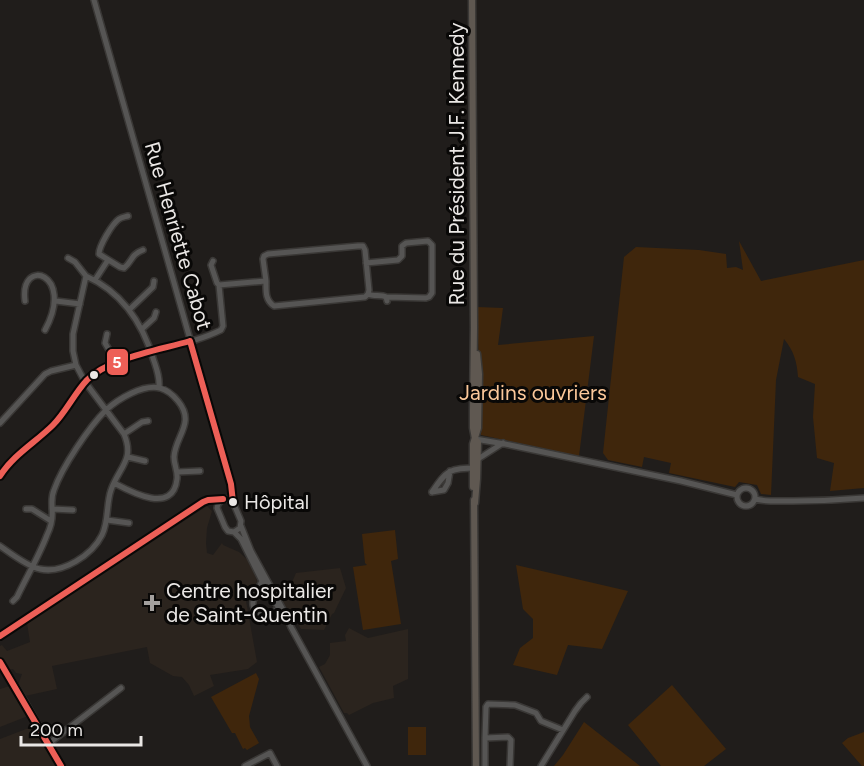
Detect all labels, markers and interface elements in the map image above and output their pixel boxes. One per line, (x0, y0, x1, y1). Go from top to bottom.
street label: Rue du Président J.F. Kennedy (444, 22, 469, 306)
street label: Rue Henriette Cabot (140, 139, 217, 333)
line badge: 5 (106, 348, 129, 376)
text: 5 (112, 353, 122, 372)
unlabelled marker (88, 369, 100, 381)
park label: Jardins ouvriers (459, 380, 607, 405)
place label: Hôpital (244, 490, 309, 514)
marker: Hôpital (227, 496, 239, 508)
place label: Centre hospitalier de Saint-Quentin (166, 578, 334, 627)
marker: Centre hospitalier de Saint-Quentin (143, 594, 161, 612)
scale bar (21, 709, 141, 747)
text: 200 m (30, 719, 83, 741)

